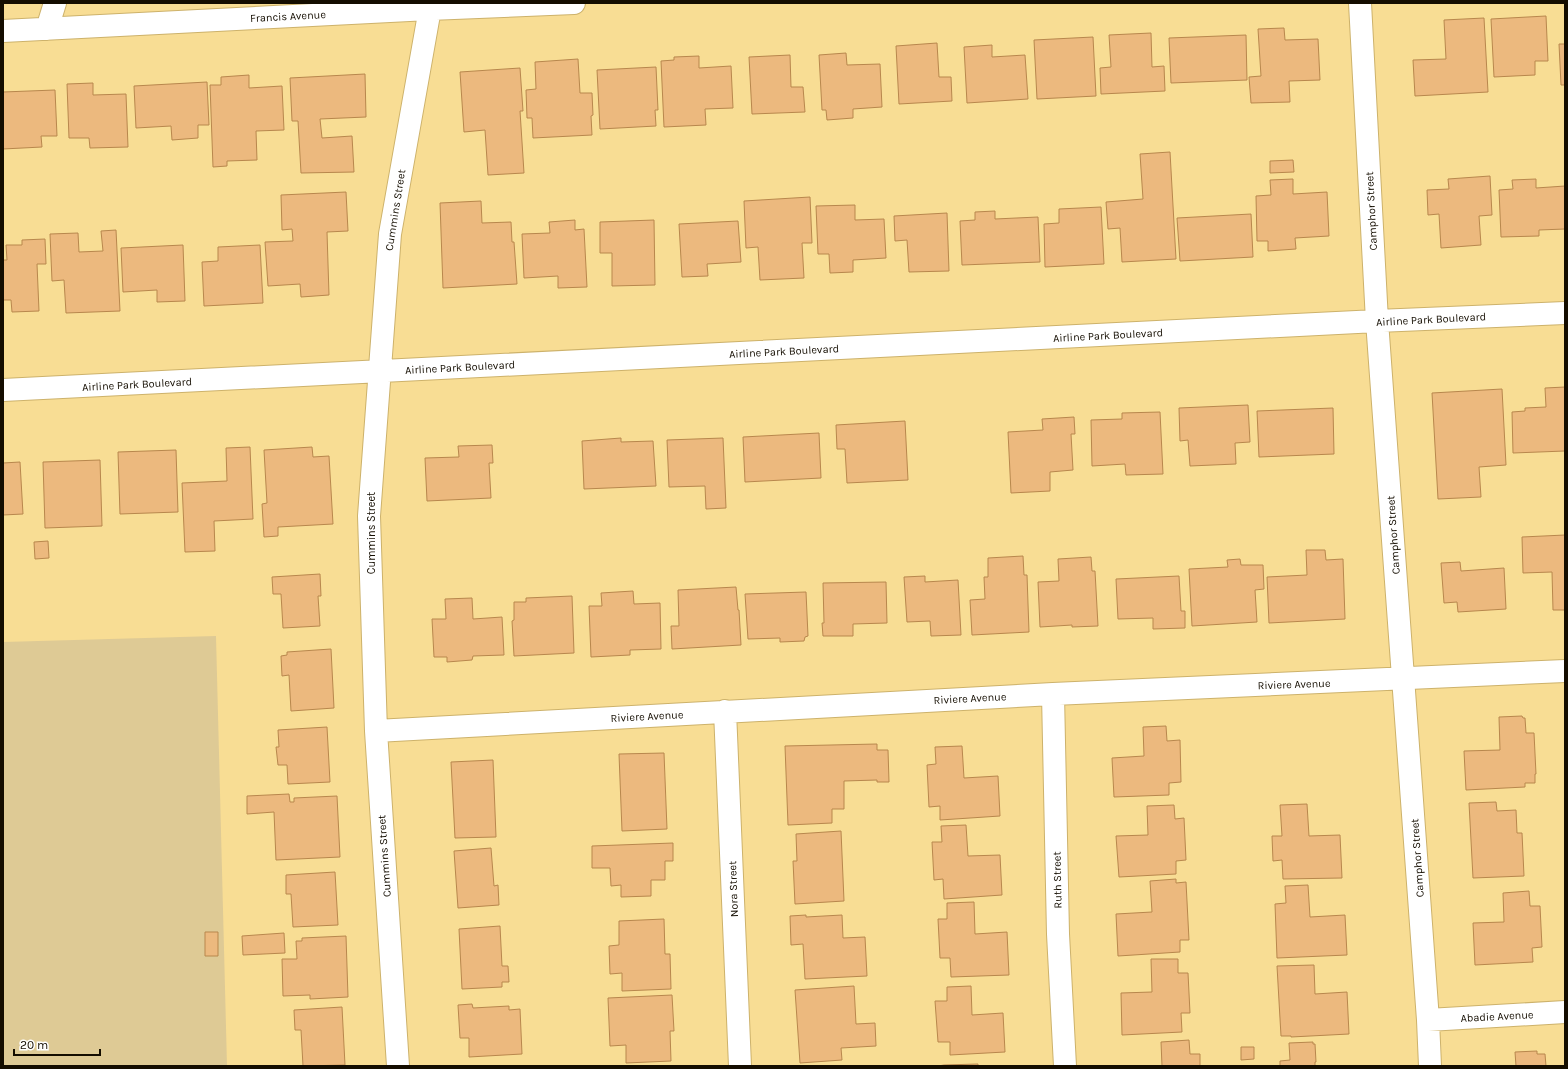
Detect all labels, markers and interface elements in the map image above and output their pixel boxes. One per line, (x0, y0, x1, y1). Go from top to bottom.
street label: Francis Avenue (250, 8, 327, 25)
street label: Cummins Street (383, 168, 408, 252)
street label: Camphor Street (1363, 171, 1380, 251)
street label: Airline Park Boulevard (1376, 310, 1486, 329)
street label: Airline Park Boulevard (1053, 326, 1163, 345)
street label: Airline Park Boulevard (729, 342, 839, 361)
street label: Airline Park Boulevard (405, 358, 515, 377)
street label: Airline Park Boulevard (82, 375, 192, 394)
street label: Cummins Street (365, 492, 378, 574)
street label: Camphor Street (1384, 495, 1403, 575)
street label: Riviere Avenue (1257, 677, 1331, 692)
street label: Riviere Avenue (933, 690, 1007, 707)
street label: Riviere Avenue (610, 708, 684, 725)
street label: Cummins Street (375, 814, 394, 898)
street label: Camphor Street (1408, 818, 1427, 898)
street label: Ruth Street (1051, 851, 1064, 909)
street label: Nora Street (726, 861, 741, 917)
street label: Abadie Avenue (1460, 1008, 1534, 1025)
scale bar (14, 1031, 100, 1057)
text: 20 m (20, 1038, 48, 1052)

